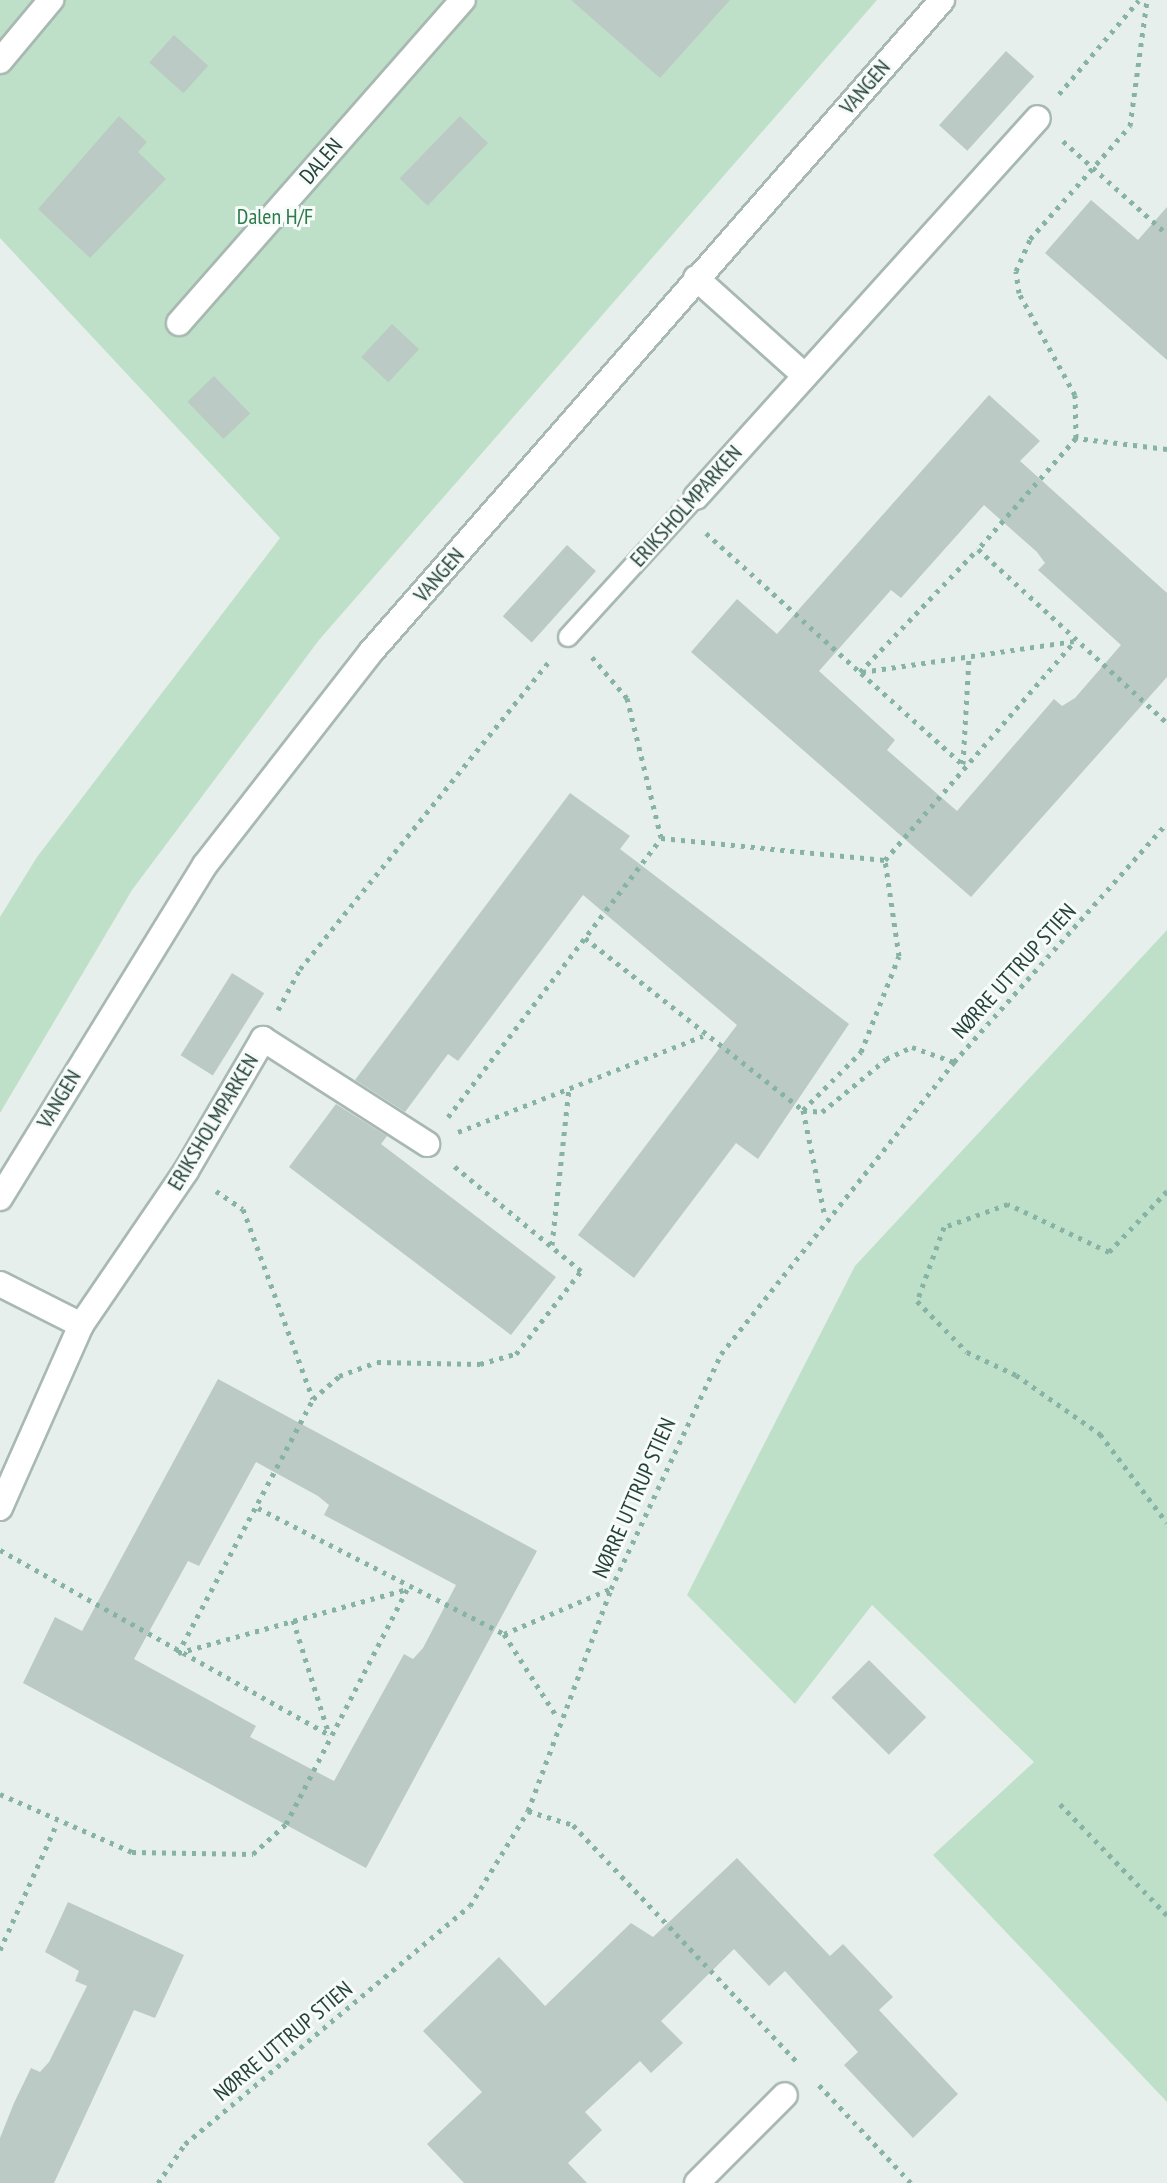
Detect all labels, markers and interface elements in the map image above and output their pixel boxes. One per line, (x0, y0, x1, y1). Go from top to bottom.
street label: VANGEN (834, 54, 896, 120)
street label: DALEN (294, 133, 348, 189)
park label: Dalen H/F (237, 204, 313, 230)
street label: ERIKSHOLMPARKEN (625, 440, 747, 572)
street label: VANGEN (408, 542, 470, 608)
street label: NØRRE UTTRUP STIEN (946, 898, 1082, 1044)
street label: ERIKSHOLMPARKEN (162, 1049, 264, 1195)
street label: VANGEN (31, 1065, 87, 1133)
street label: NØRRE UTTRUP STIEN (587, 1414, 681, 1582)
street label: NØRRE UTTRUP STIEN (208, 1975, 358, 2107)

